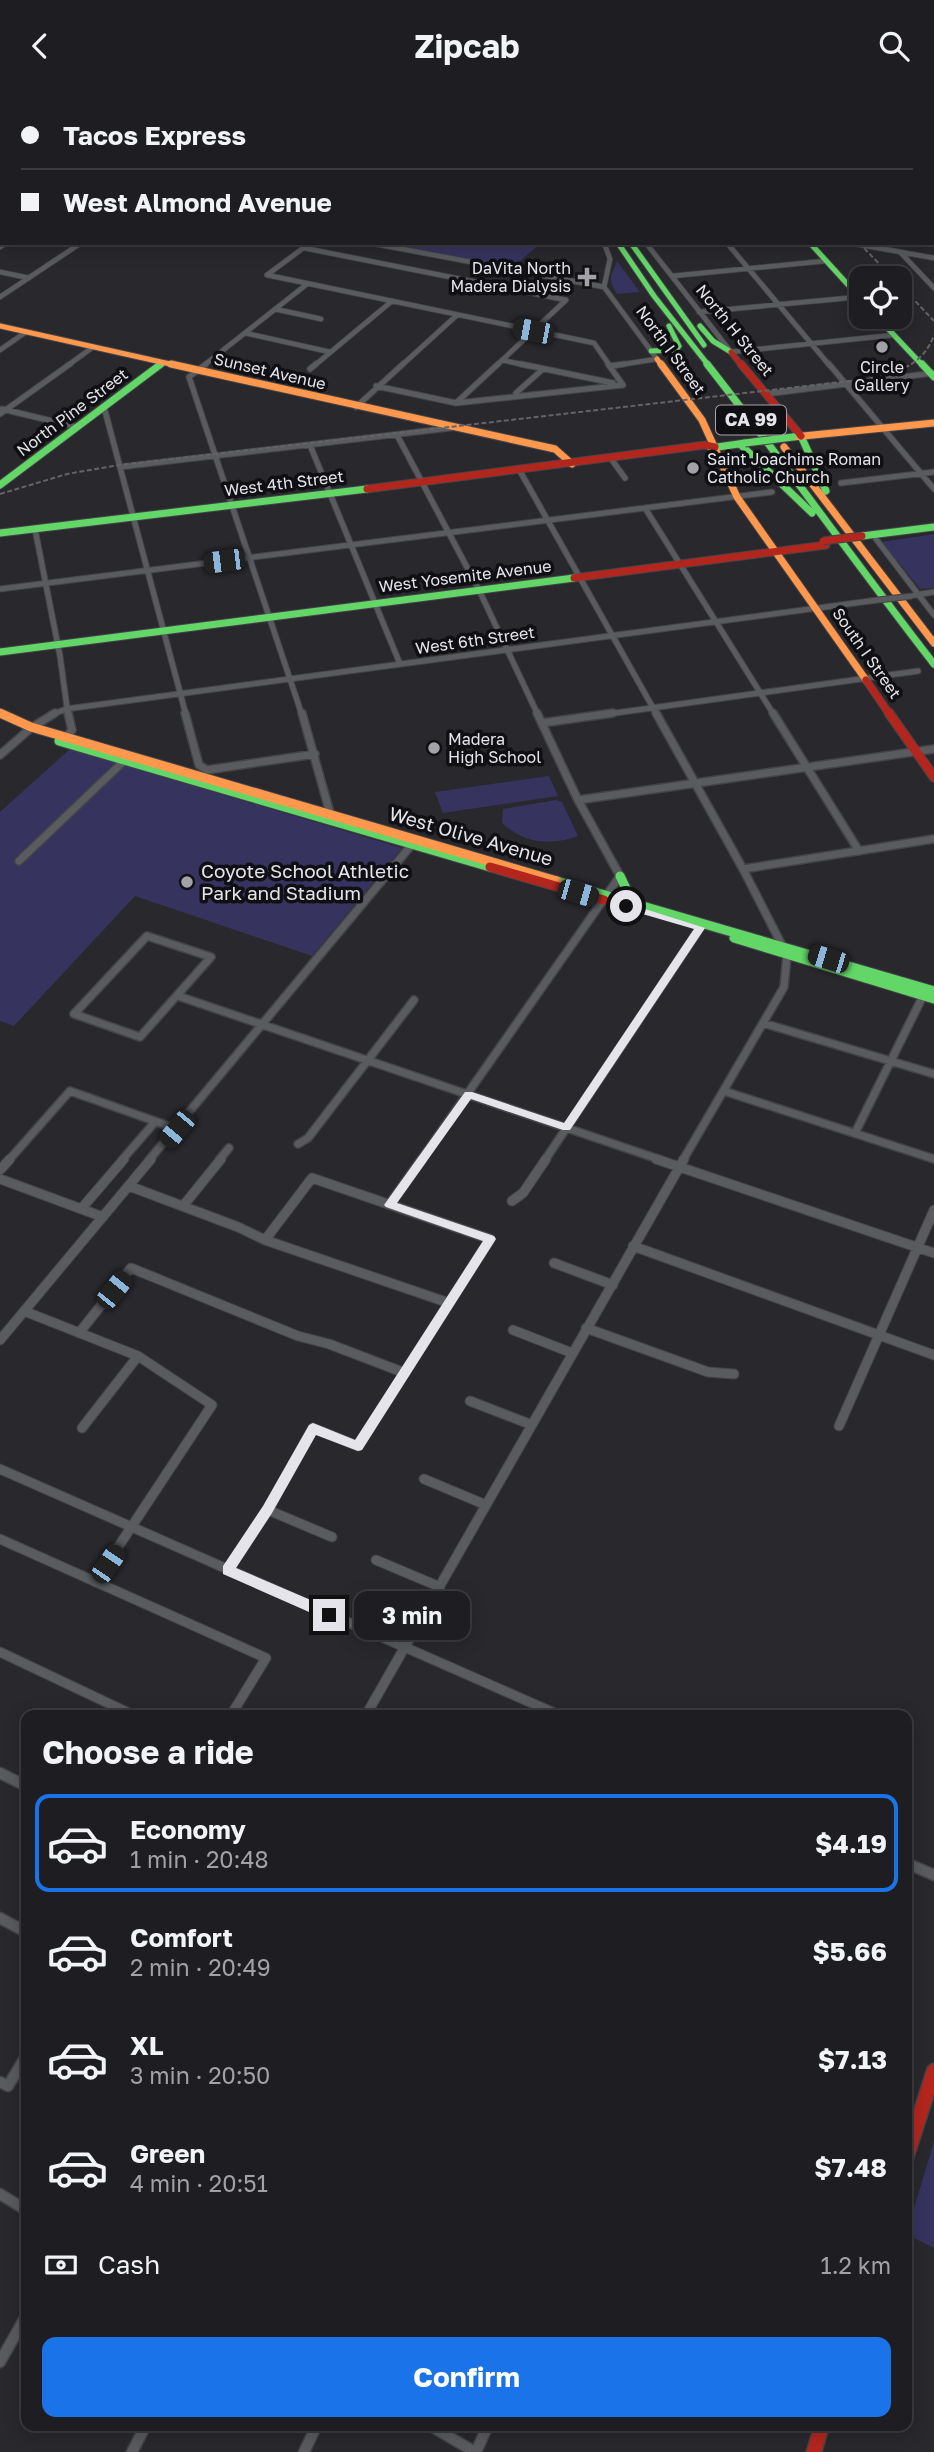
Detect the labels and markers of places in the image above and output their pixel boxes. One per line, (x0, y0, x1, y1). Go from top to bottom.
place label: DaVita North Madera Dialysis (450, 258, 571, 296)
marker: DaVita North Madera Dialysis (577, 267, 597, 287)
marker: Circle Gallery (874, 339, 890, 355)
place label: Circle Gallery (854, 357, 910, 395)
place label: Saint Joachims Roman Catholic Church (707, 449, 881, 487)
marker: Saint Joachims Roman Catholic Church (685, 460, 701, 476)
place label: Madera High School (448, 729, 541, 767)
marker: Madera High School (426, 740, 442, 756)
place label: Coyote School Athletic Park and Stadium (201, 859, 409, 904)
marker: Coyote School Athletic Park and Stadium (179, 874, 195, 890)

